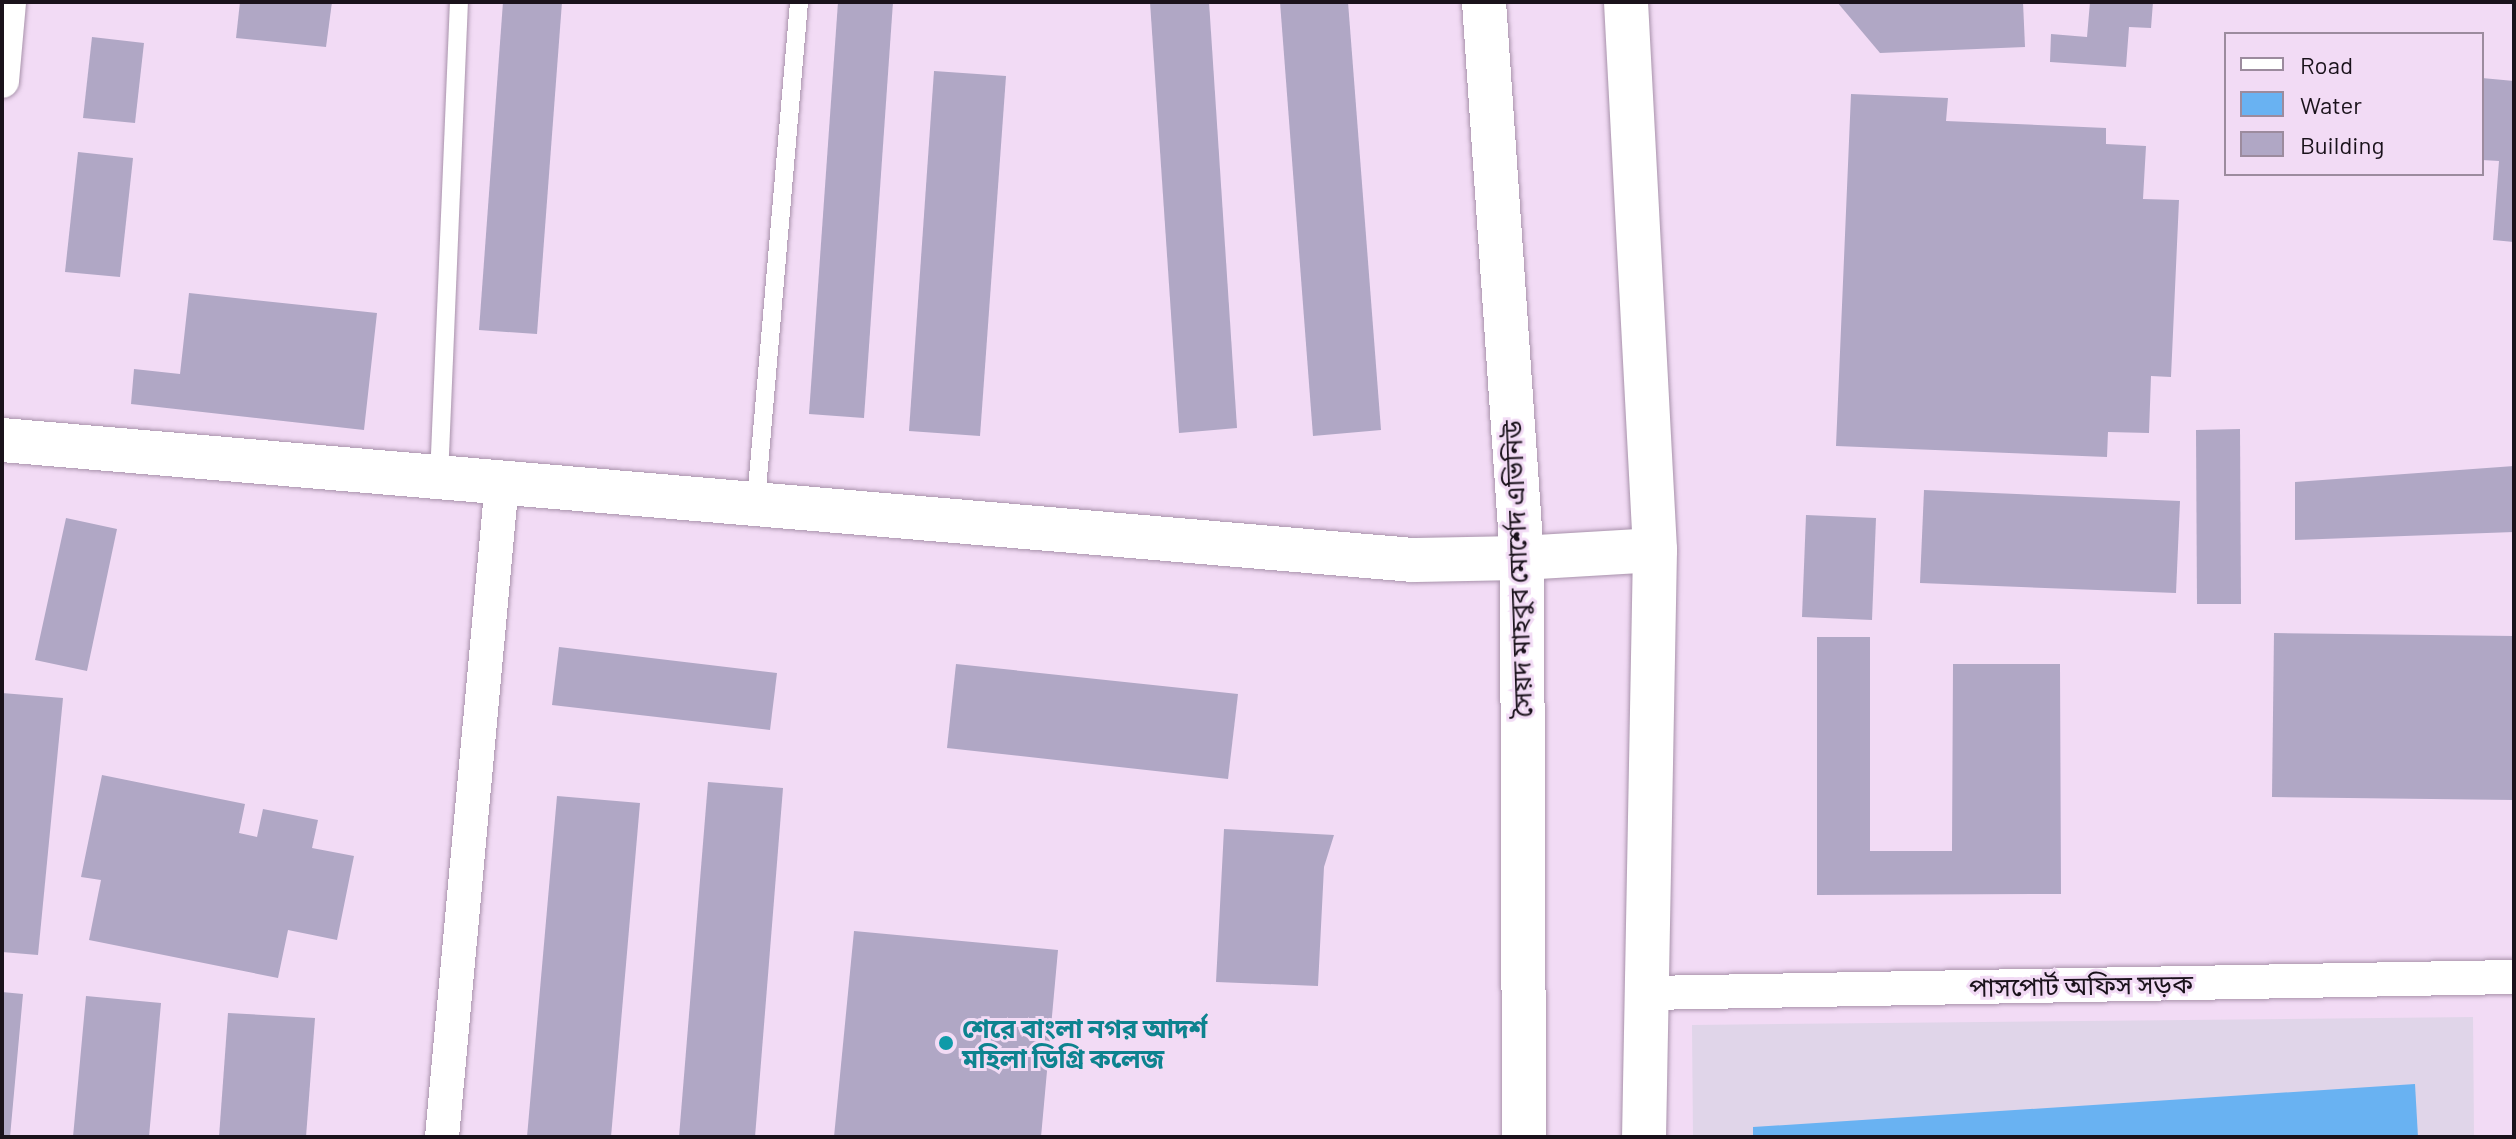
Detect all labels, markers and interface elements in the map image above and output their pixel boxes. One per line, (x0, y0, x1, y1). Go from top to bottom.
legend (2224, 32, 2484, 176)
text: Road (2300, 50, 2353, 79)
text: Water (2300, 90, 2362, 119)
text: Building (2300, 130, 2384, 159)
street label: সৈয়দ মাহবুব মোর্শেদ এভিনিউ (1496, 420, 1538, 718)
street label: পাসপোর্ট অফিস সড়ক (1969, 967, 2193, 1003)
place label: শেরে বাংলা নগর আদর্শ মহিলা ডিগ্রি কলেজ (962, 1012, 1207, 1074)
marker: শেরে বাংলা নগর আদর্শ মহিলা ডিগ্রি কলেজ (937, 1034, 955, 1052)

